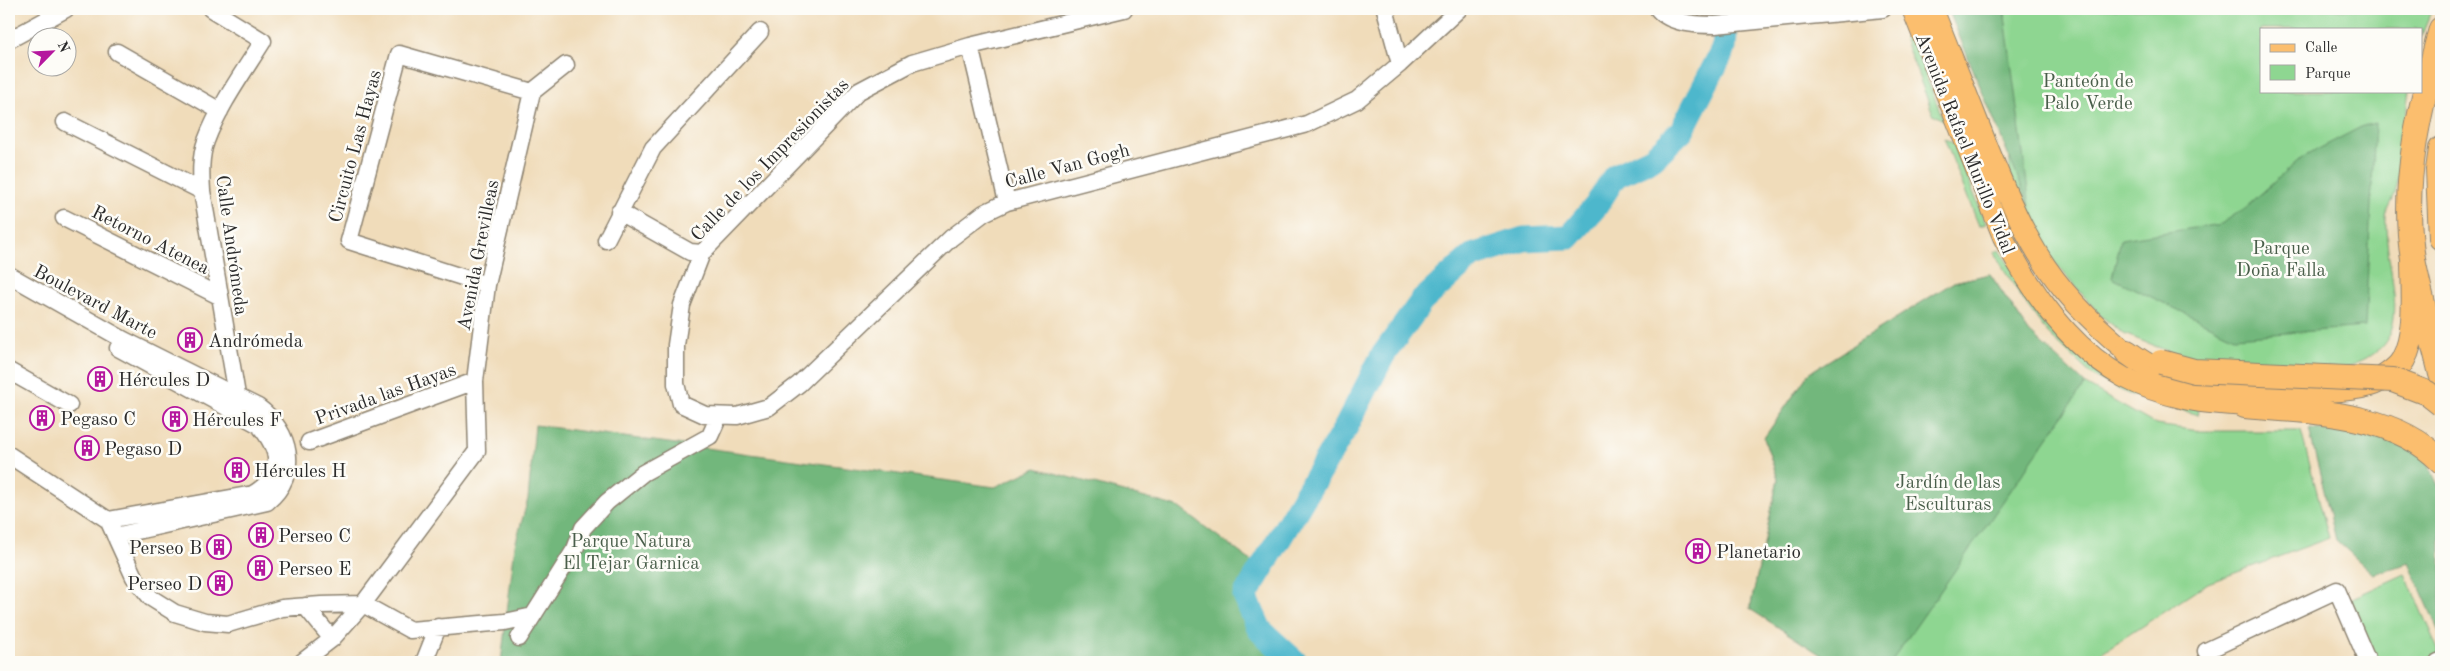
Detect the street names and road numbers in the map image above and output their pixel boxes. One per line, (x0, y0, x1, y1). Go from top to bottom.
street label: Avenida Rafael Murillo Vidal (1911, 31, 2017, 257)
street label: Circuito Las Hayas (327, 68, 386, 225)
street label: Calle de los Impresionistas (688, 76, 853, 246)
street label: Calle Van Gogh (1003, 142, 1132, 193)
street label: Calle Andrómeda (211, 174, 250, 317)
street label: Avenida Grevilleas (456, 178, 503, 333)
street label: Retorno Atenea (88, 203, 212, 279)
street label: Boulevard Marte (30, 263, 160, 344)
street label: Privada las Hayas (313, 361, 459, 430)

